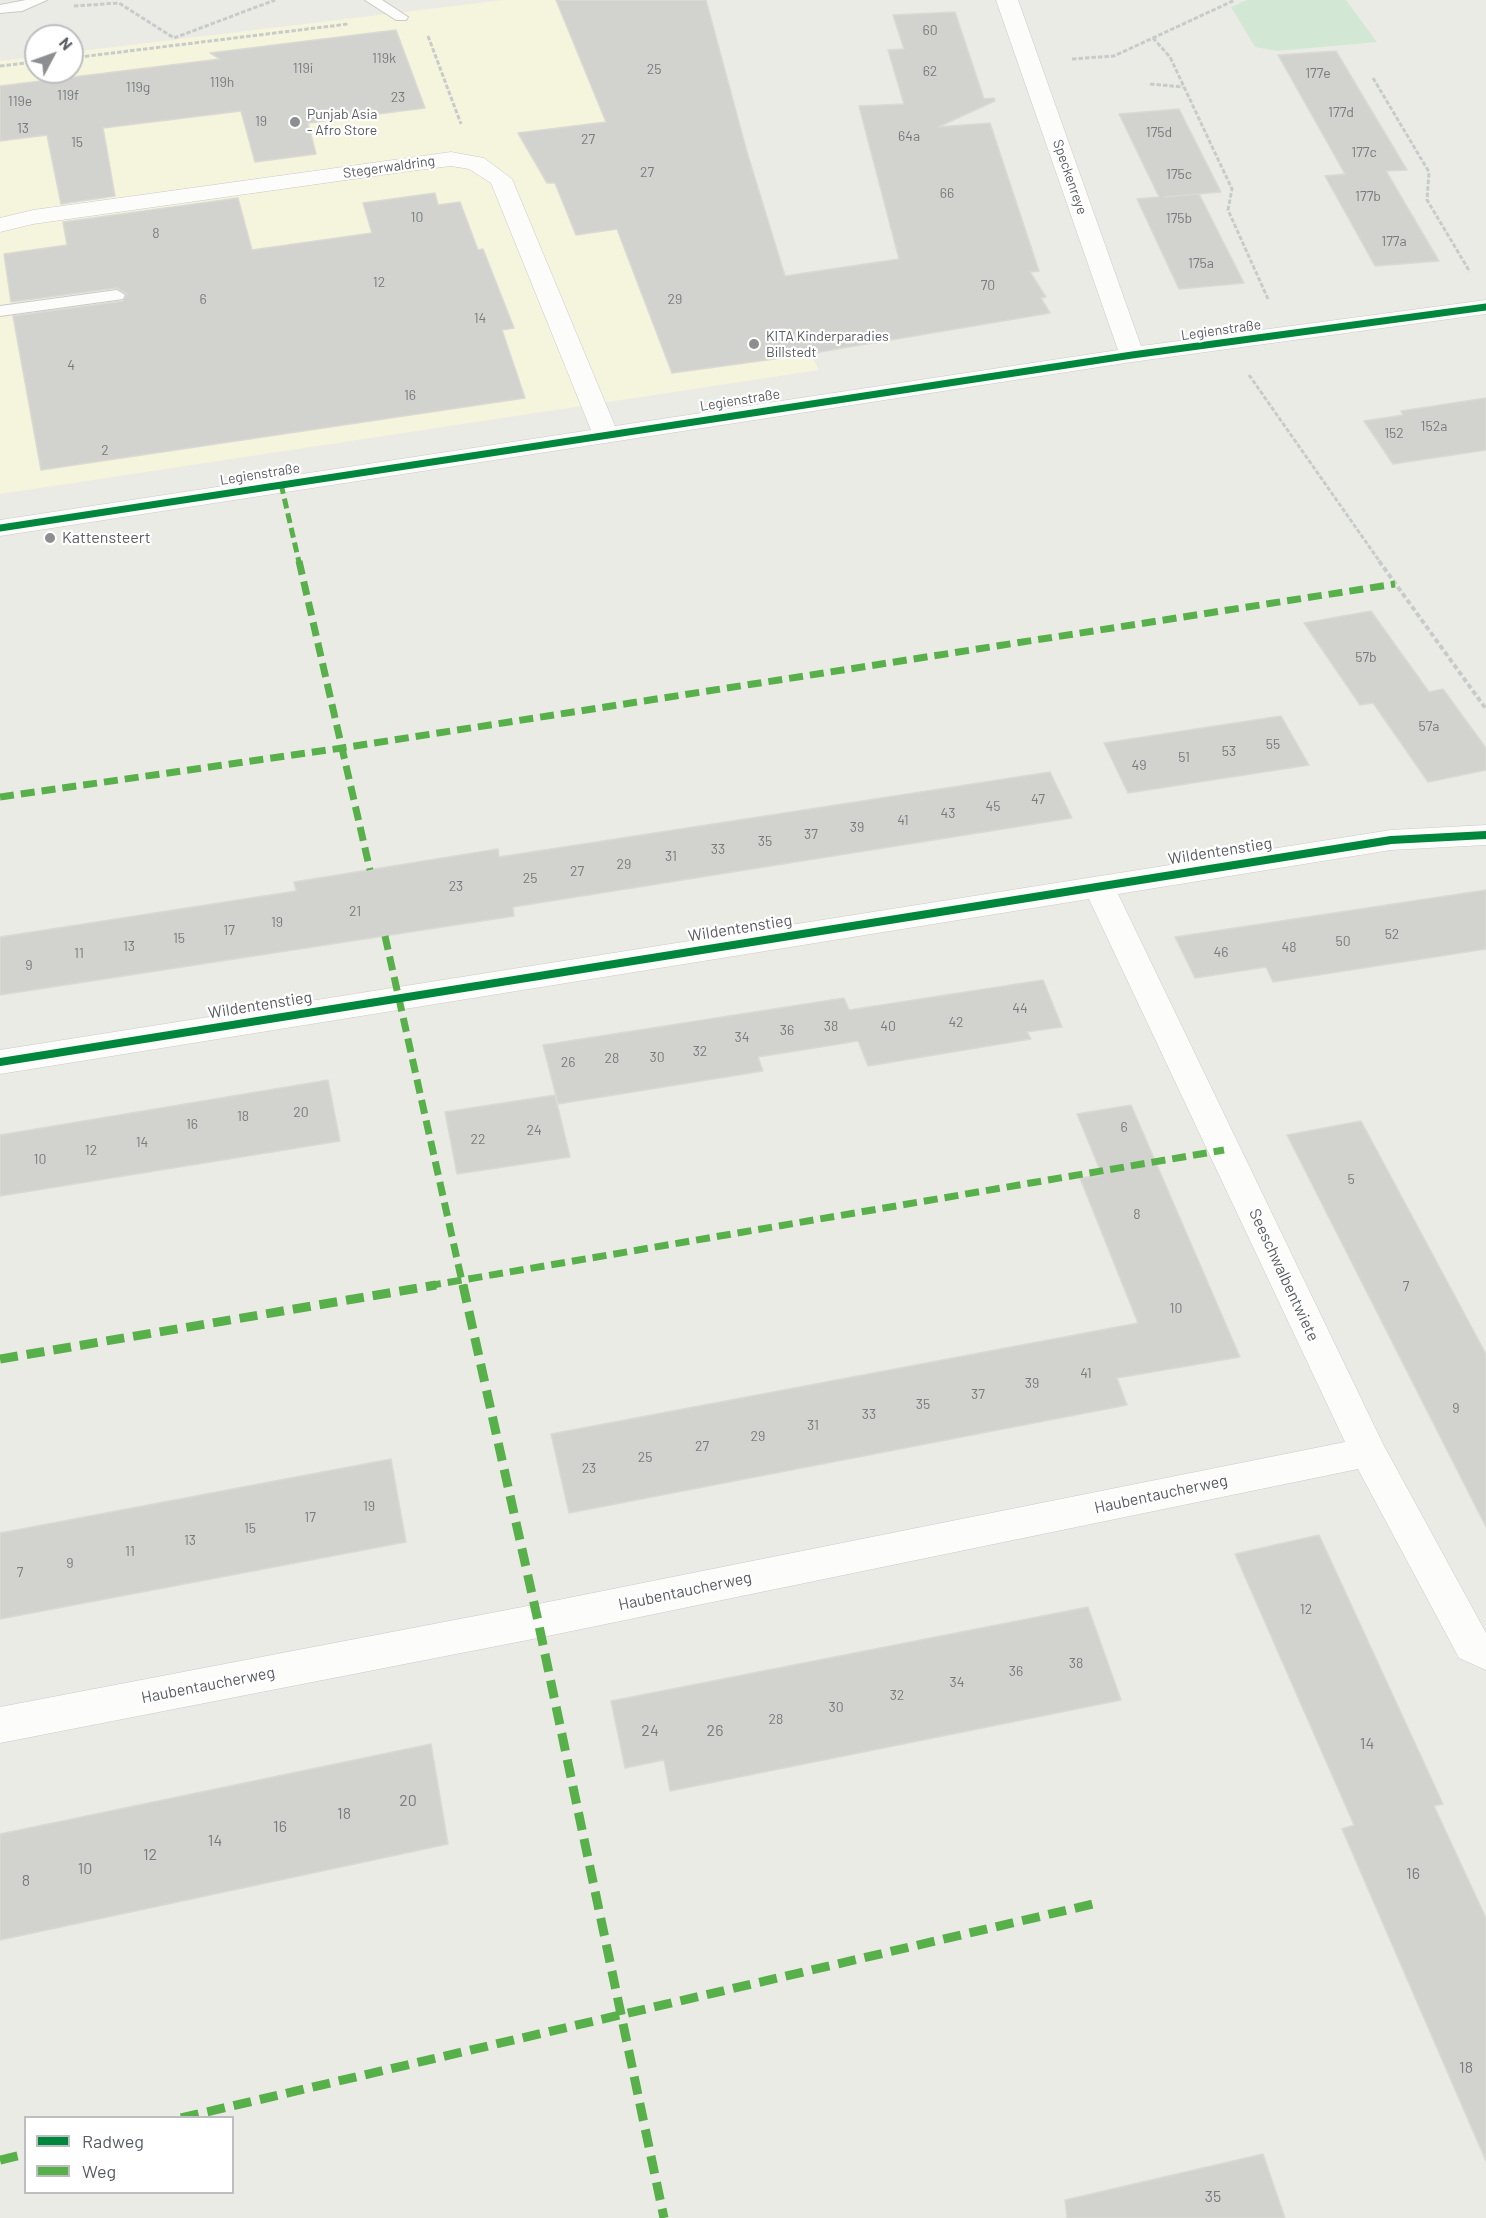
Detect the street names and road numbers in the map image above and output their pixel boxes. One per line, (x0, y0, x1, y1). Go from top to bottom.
street label: Speckenreye (1049, 137, 1091, 217)
street label: Stegerwaldring (342, 152, 436, 182)
street label: Legienstraße (1180, 316, 1262, 344)
street label: Legienstraße (699, 385, 781, 415)
street label: Legienstraße (219, 459, 301, 489)
street label: Wildentenstieg (1167, 833, 1273, 869)
street label: Wildentenstieg (687, 910, 793, 946)
street label: Wildentenstieg (207, 987, 313, 1023)
street label: Seeschwalbentwiete (1245, 1206, 1323, 1344)
street label: Haubentaucherweg (1093, 1471, 1229, 1517)
street label: Haubentaucherweg (617, 1568, 753, 1614)
street label: Haubentaucherweg (140, 1663, 276, 1707)

